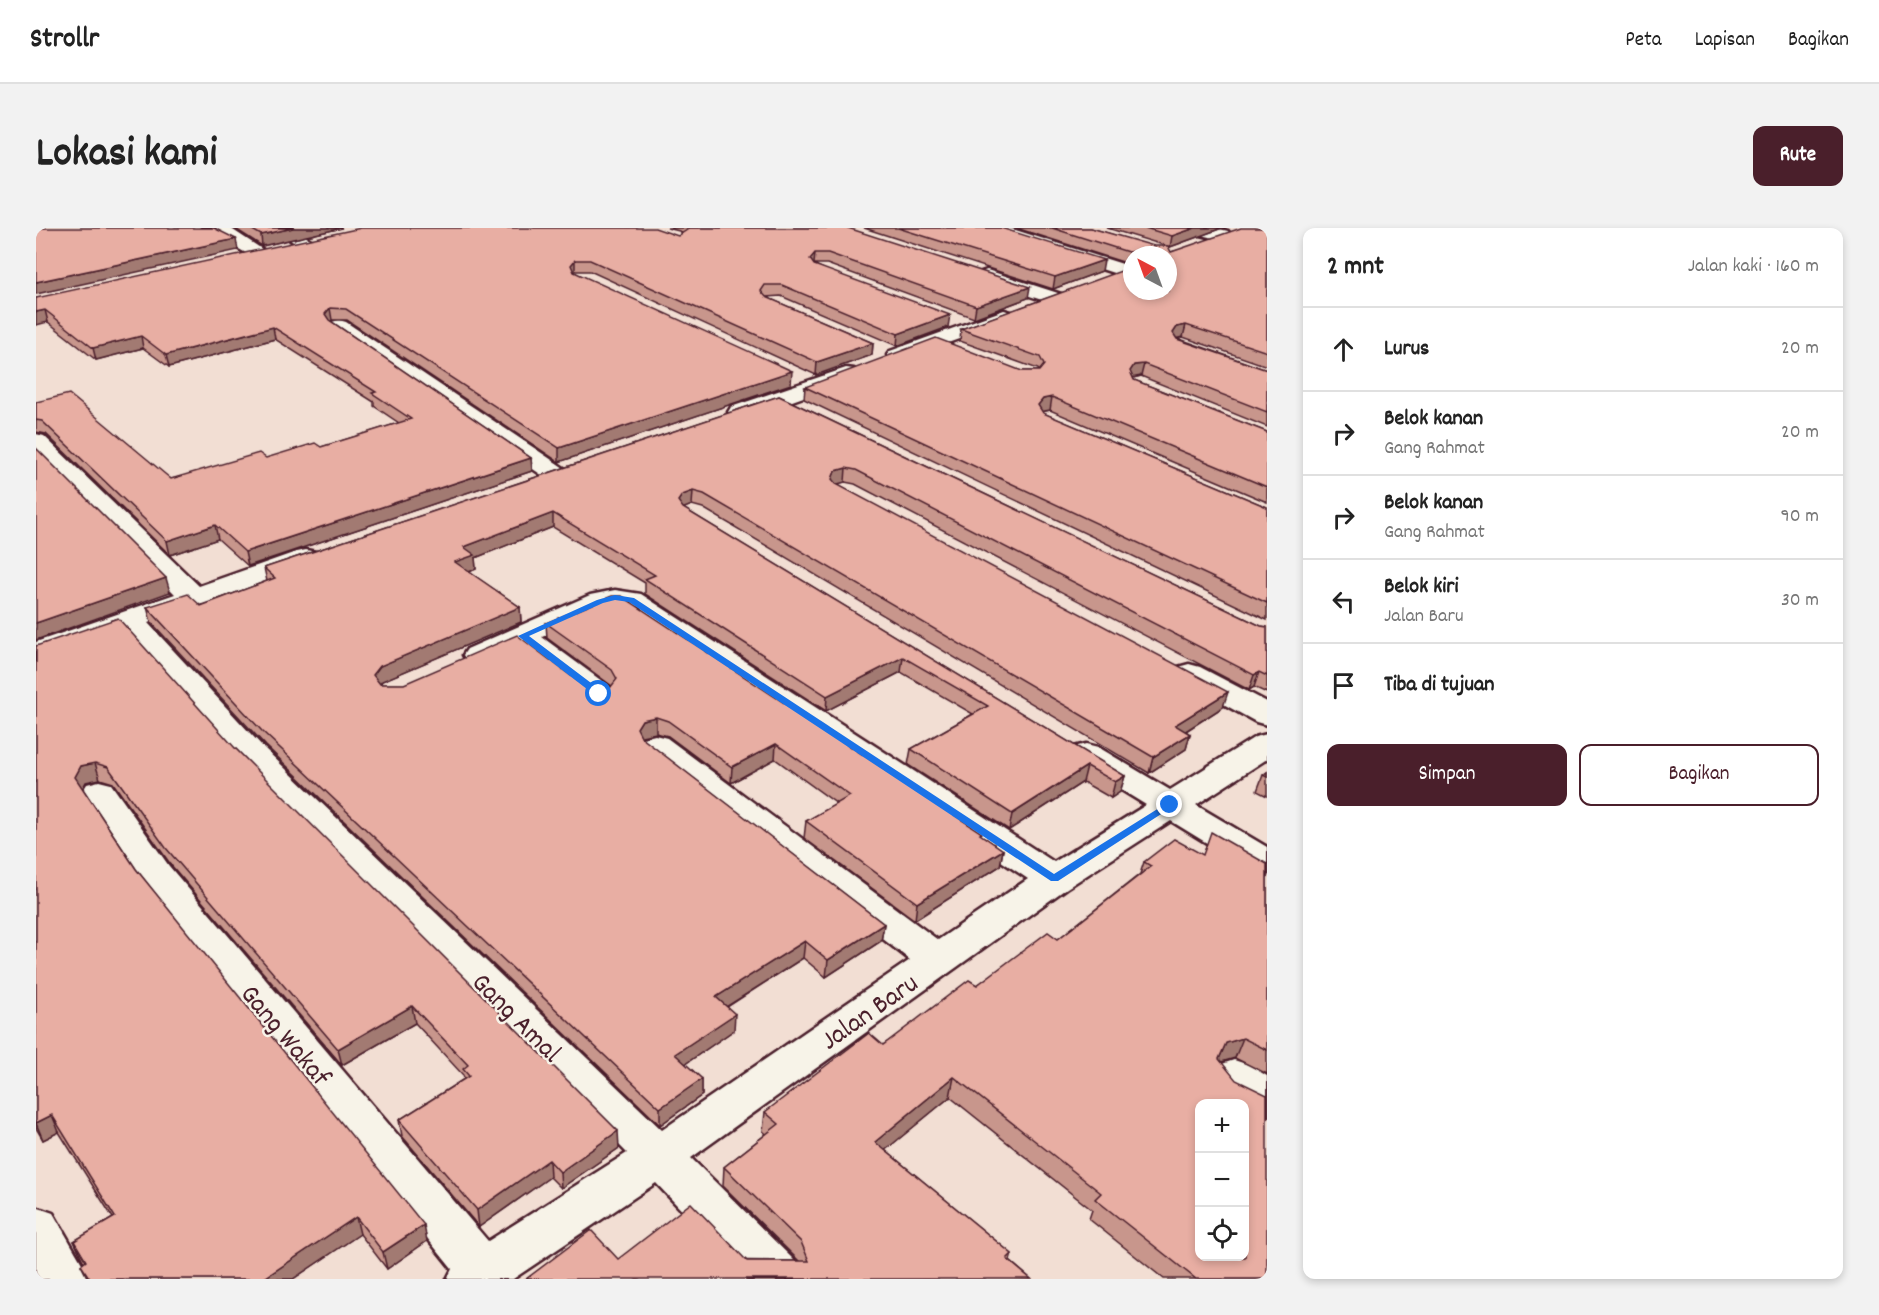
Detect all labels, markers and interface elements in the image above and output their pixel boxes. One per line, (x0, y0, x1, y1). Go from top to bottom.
text: Strollr (30, 21, 99, 61)
text: Peta (1625, 26, 1662, 56)
text: Lapisan (1695, 26, 1755, 56)
text: Bagikan (1788, 26, 1849, 56)
text: Lokasi kami (36, 126, 217, 186)
button: Rute (1753, 126, 1843, 186)
north arrow (1123, 246, 1177, 300)
text: 2 mnt (1327, 249, 1384, 286)
text: Jalan kaki · 160 m (1688, 253, 1819, 281)
icon: ahead (1327, 333, 1360, 366)
text: Lurus (1384, 334, 1429, 365)
text: 20 m (1781, 335, 1819, 363)
text: Belok kanan (1384, 404, 1483, 435)
icon: right (1327, 417, 1360, 450)
text: 20 m (1781, 419, 1819, 447)
text: Gang Rahmat (1384, 435, 1485, 463)
text: Belok kanan (1384, 488, 1483, 519)
icon: right (1327, 501, 1360, 534)
text: 90 m (1781, 503, 1819, 531)
text: Gang Rahmat (1384, 519, 1485, 547)
text: Belok kiri (1384, 572, 1458, 603)
icon: left (1327, 585, 1360, 618)
text: 30 m (1781, 587, 1819, 615)
text: Jalan Baru (1384, 603, 1464, 631)
icon: arrive (1327, 669, 1360, 702)
text: Tiba di tujuan (1384, 670, 1494, 701)
route start (585, 680, 611, 706)
button: Simpan (1327, 744, 1567, 806)
button: Bagikan (1579, 744, 1819, 806)
route end (1156, 791, 1182, 817)
street label: Gang Amal (460, 965, 569, 1074)
street label: Jalan Baru (814, 966, 928, 1062)
street label: Gang Wakaf (228, 977, 339, 1098)
map controls (1195, 1099, 1249, 1261)
button: + (1195, 1099, 1249, 1153)
button: − (1195, 1153, 1249, 1207)
button: locate (1195, 1207, 1249, 1261)

